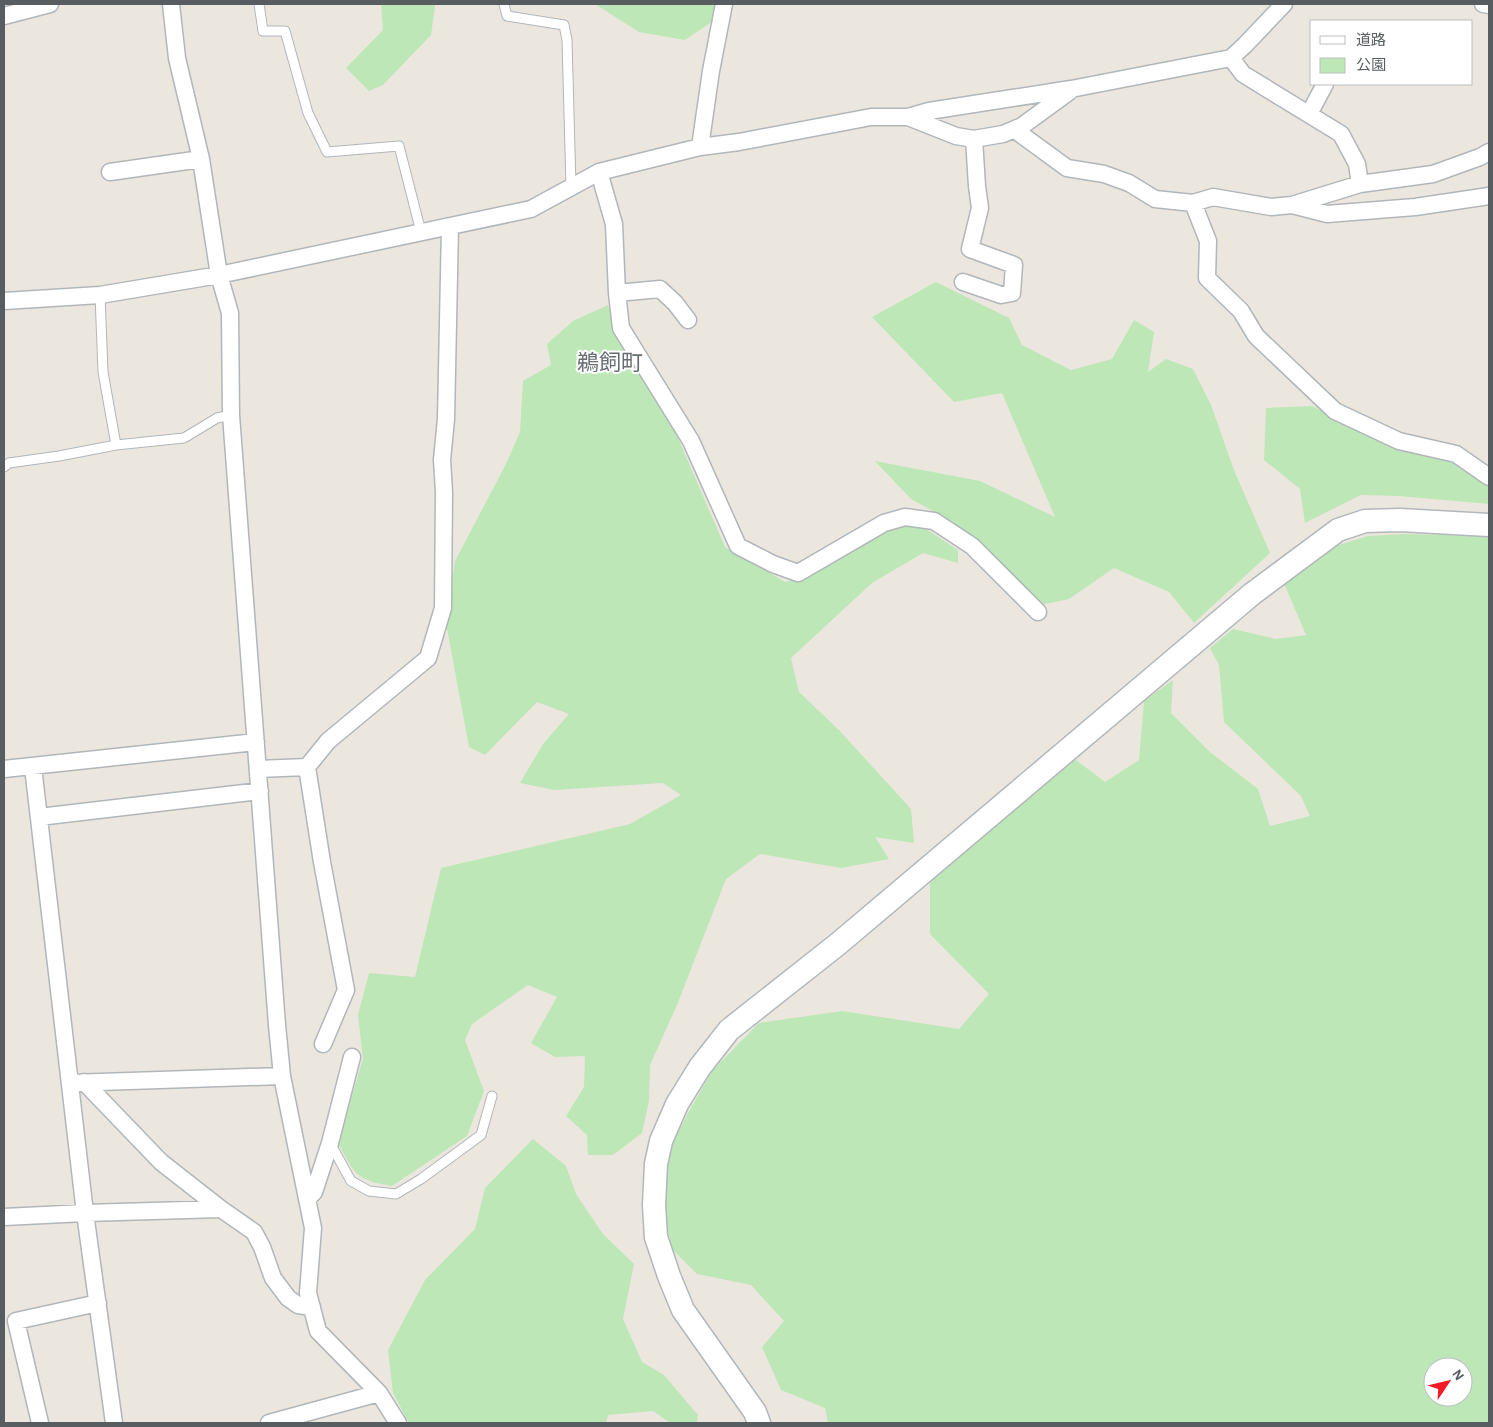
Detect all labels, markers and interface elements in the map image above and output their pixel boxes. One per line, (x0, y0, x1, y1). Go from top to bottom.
legend (1310, 20, 1473, 85)
text: 道路 (1356, 32, 1386, 48)
text: 公園 (1356, 57, 1386, 73)
district label: 鵜飼町 (577, 351, 643, 374)
north arrow (1423, 1357, 1473, 1407)
text: N (1449, 1367, 1466, 1383)

